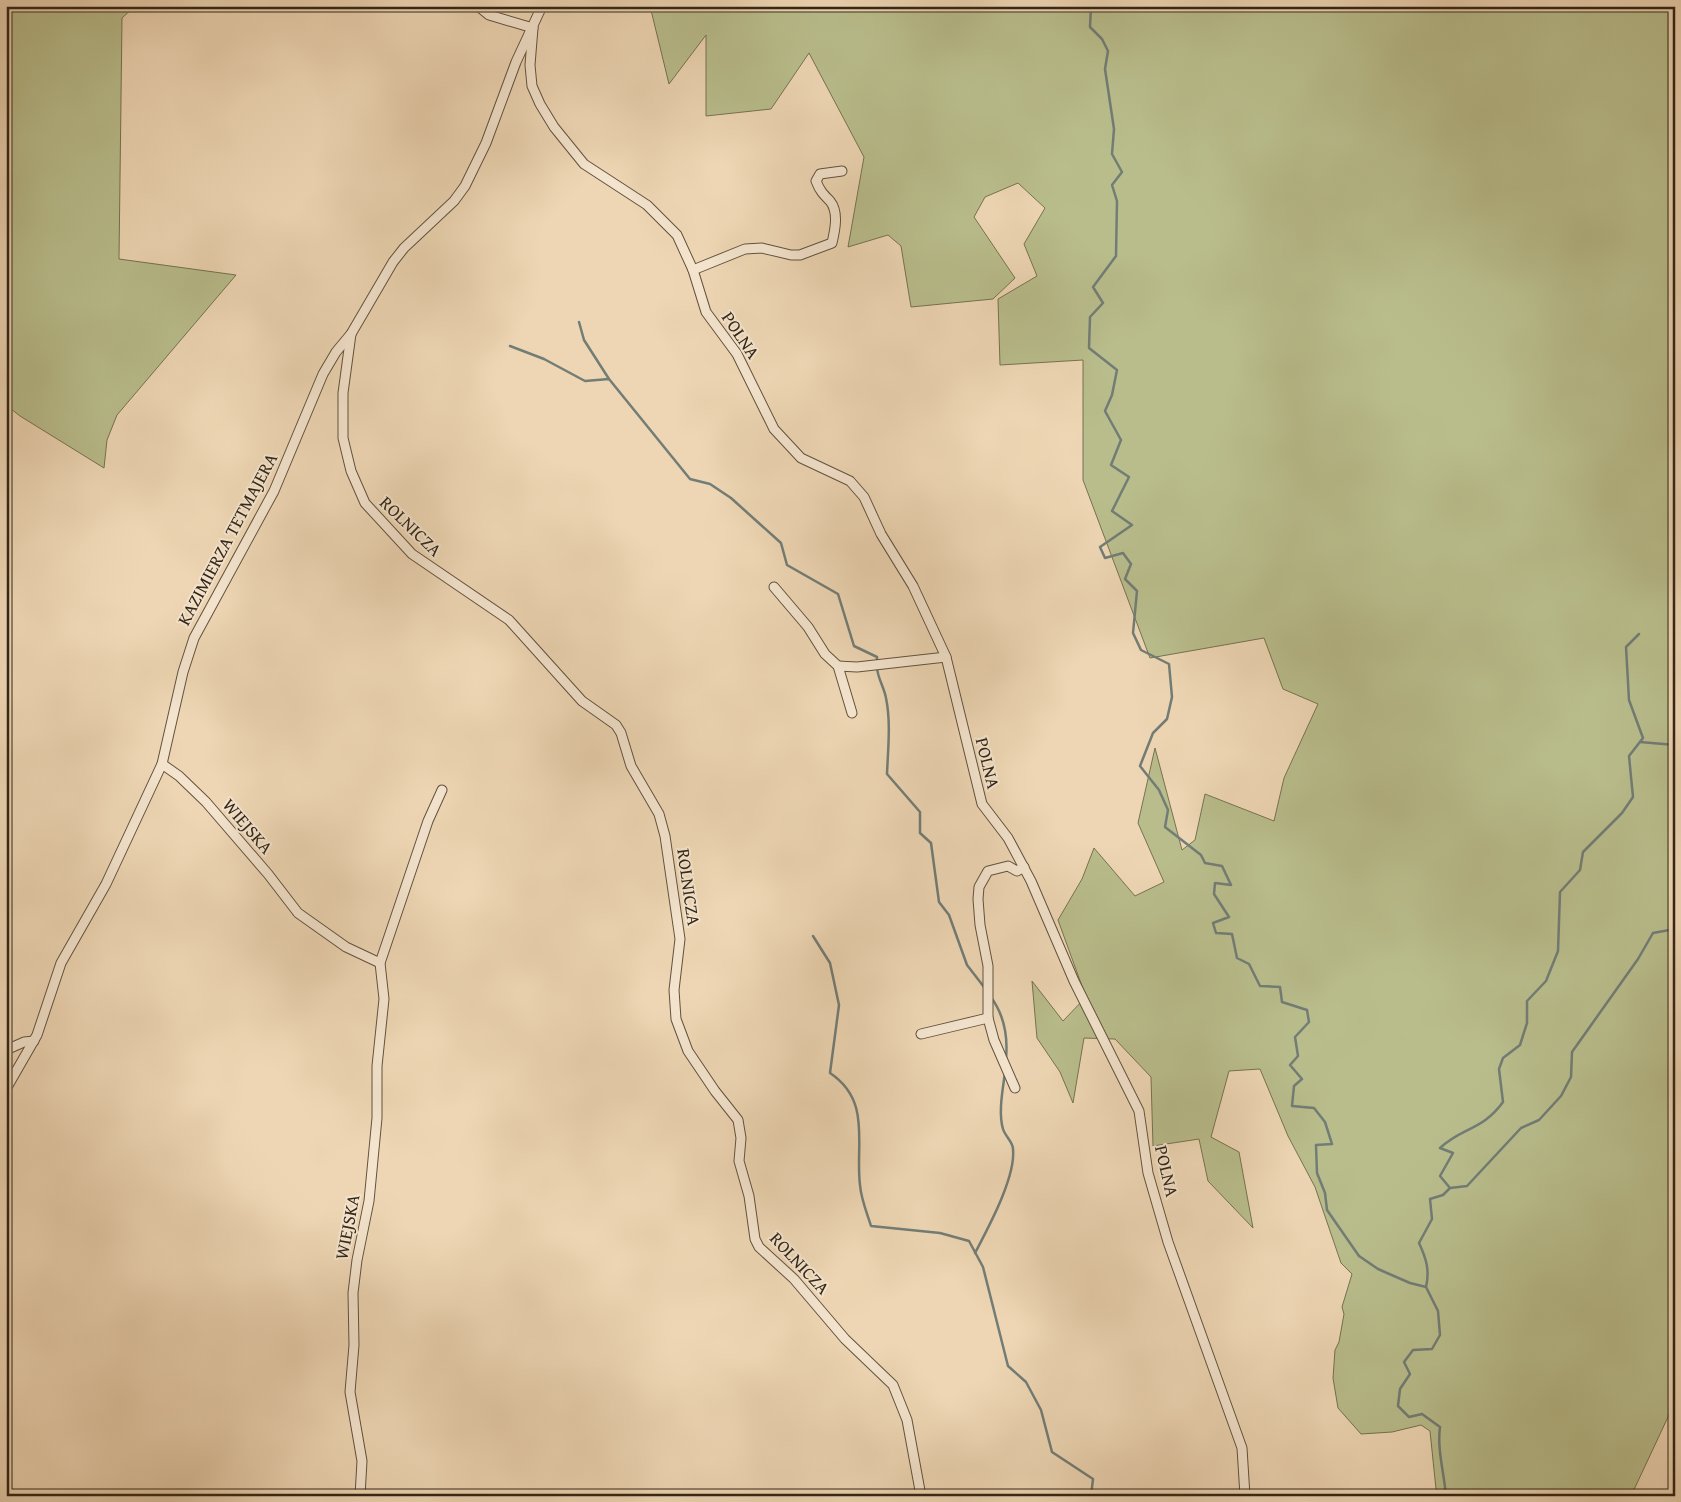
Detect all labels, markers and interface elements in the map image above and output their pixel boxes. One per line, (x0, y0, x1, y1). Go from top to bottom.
street label: POLNA (715, 306, 767, 364)
street label: KAZIMIERZA TETMAJERA (170, 448, 284, 630)
street label: ROLNICZA (374, 489, 448, 563)
street label: POLNA (969, 734, 1007, 792)
street label: WIEJSKA (216, 792, 280, 860)
street label: ROLNICZA (670, 847, 708, 927)
street label: POLNA (1148, 1143, 1186, 1199)
street label: WIEJSKA (327, 1192, 367, 1262)
street label: ROLNICZA (764, 1225, 836, 1301)

